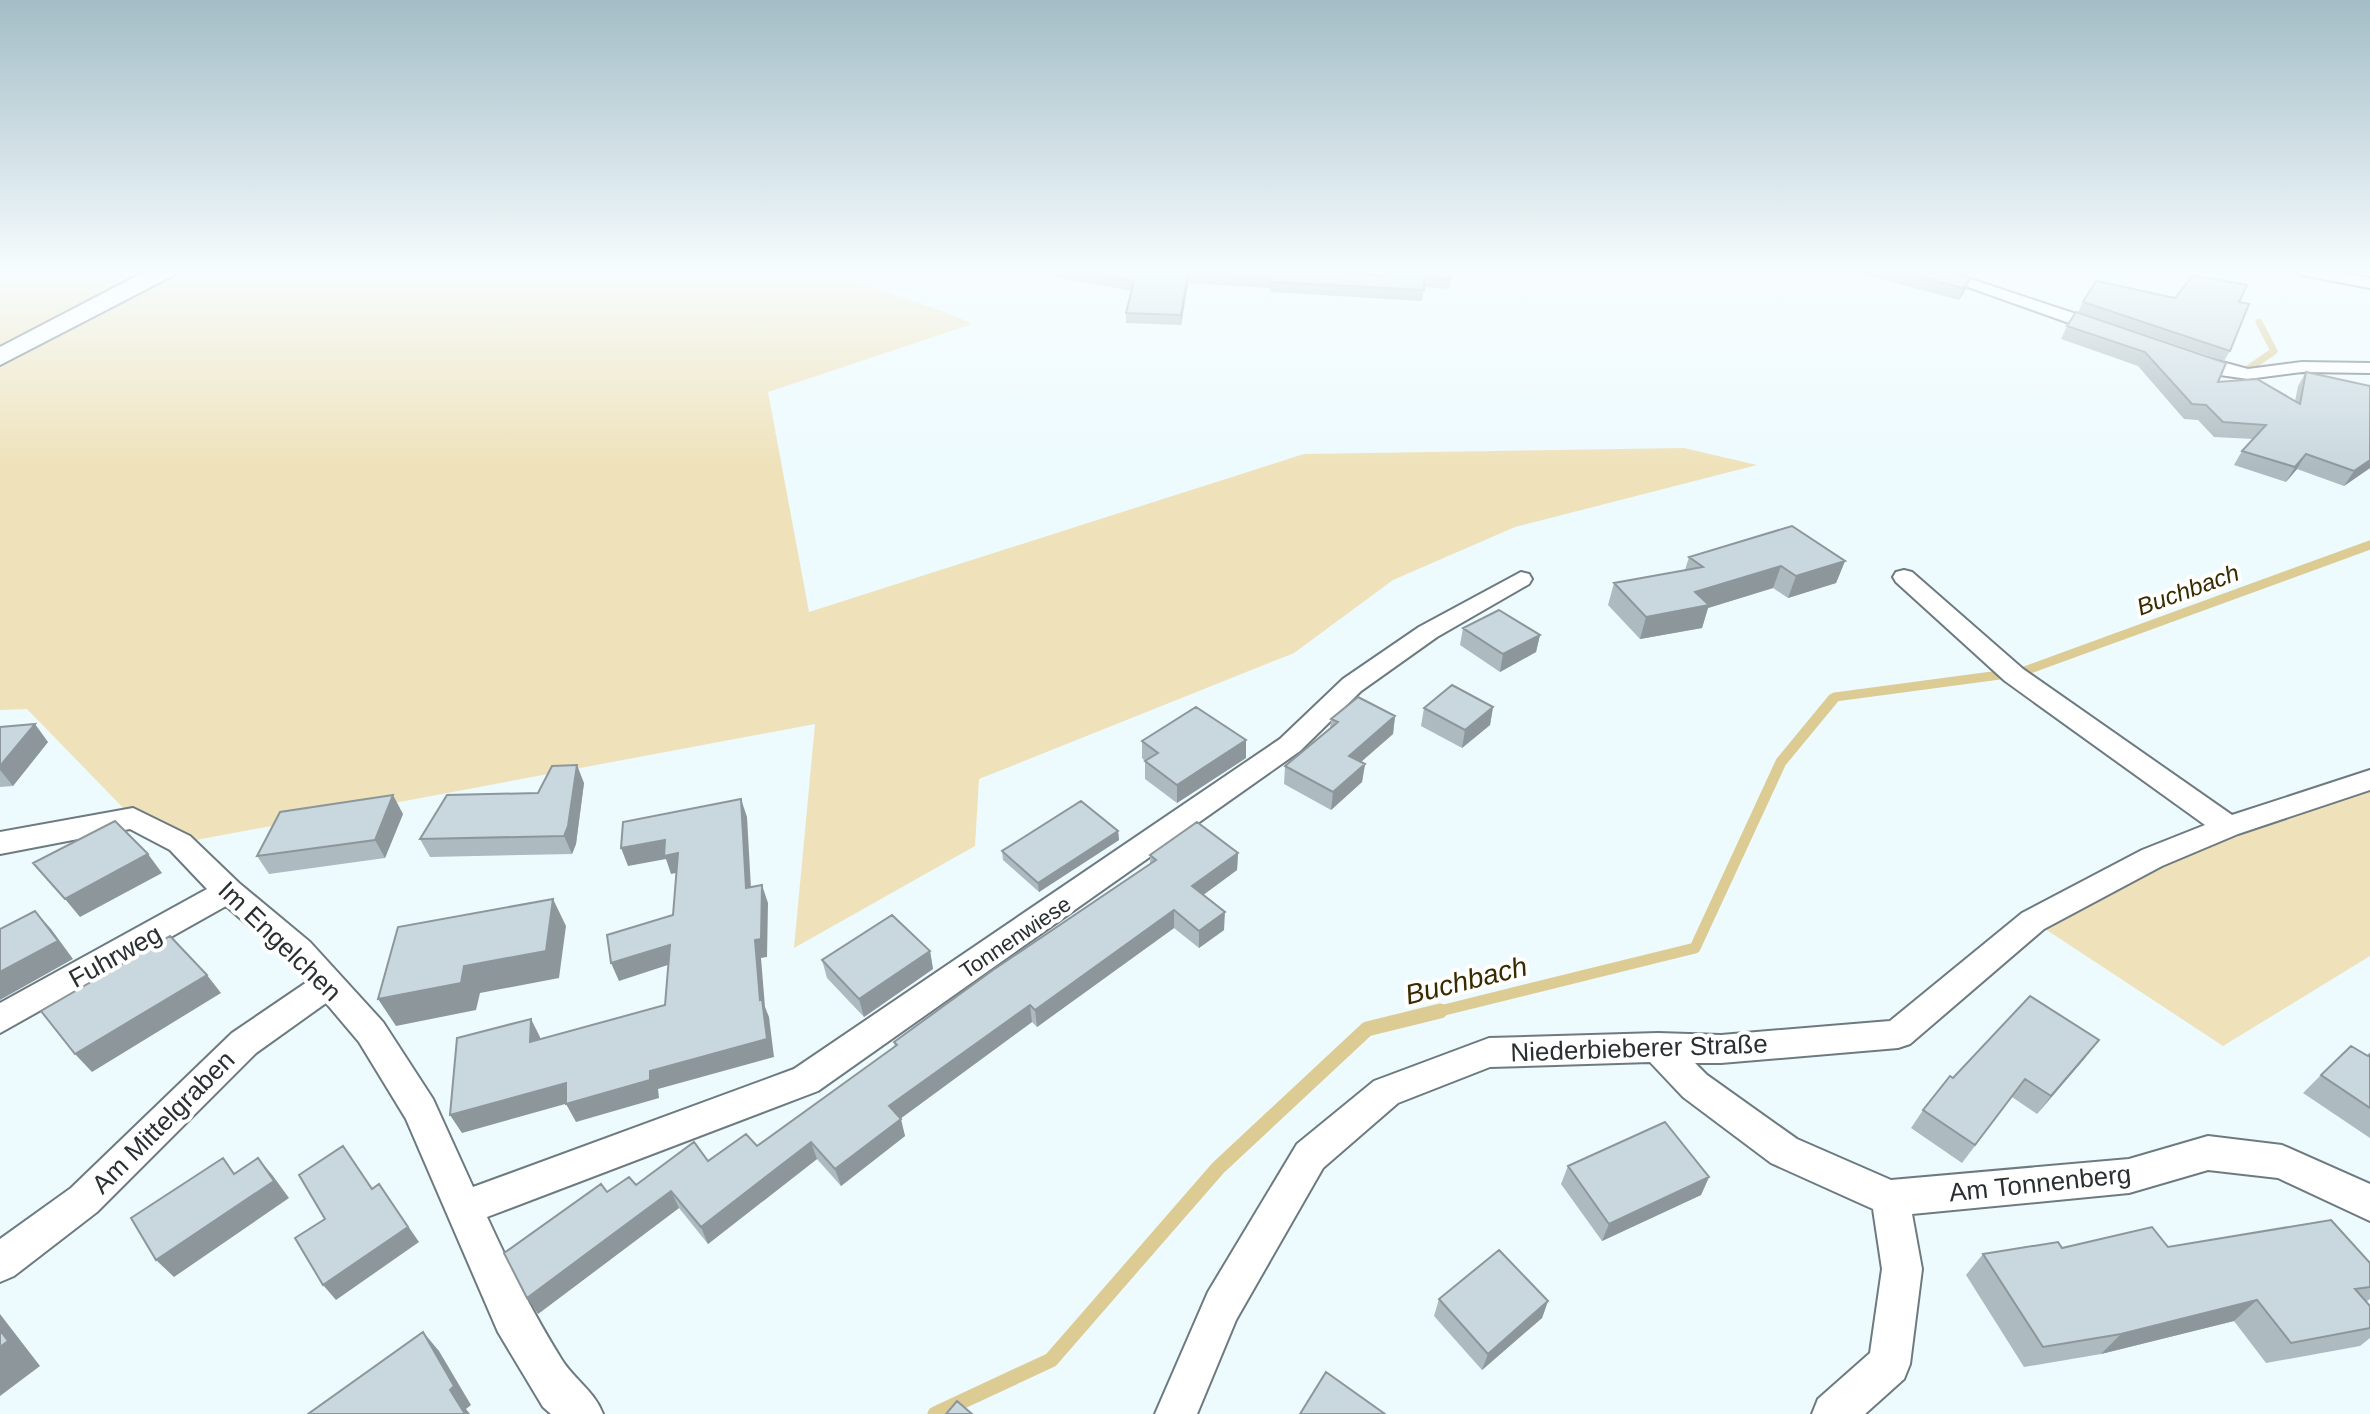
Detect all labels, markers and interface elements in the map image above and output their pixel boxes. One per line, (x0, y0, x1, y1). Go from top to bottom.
water label: Buchbach (2133, 559, 2243, 620)
street label: Im Engelchen (212, 875, 348, 1007)
street label: Tonnenwiese (955, 891, 1076, 984)
street label: Fuhrweg (63, 918, 167, 994)
water label: Buchbach (1402, 950, 1530, 1011)
street label: Niederbieberer Straße (1510, 1029, 1768, 1067)
street label: Am Mittelgraben (85, 1044, 241, 1200)
street label: Am Tonnenberg (1947, 1159, 2133, 1207)

